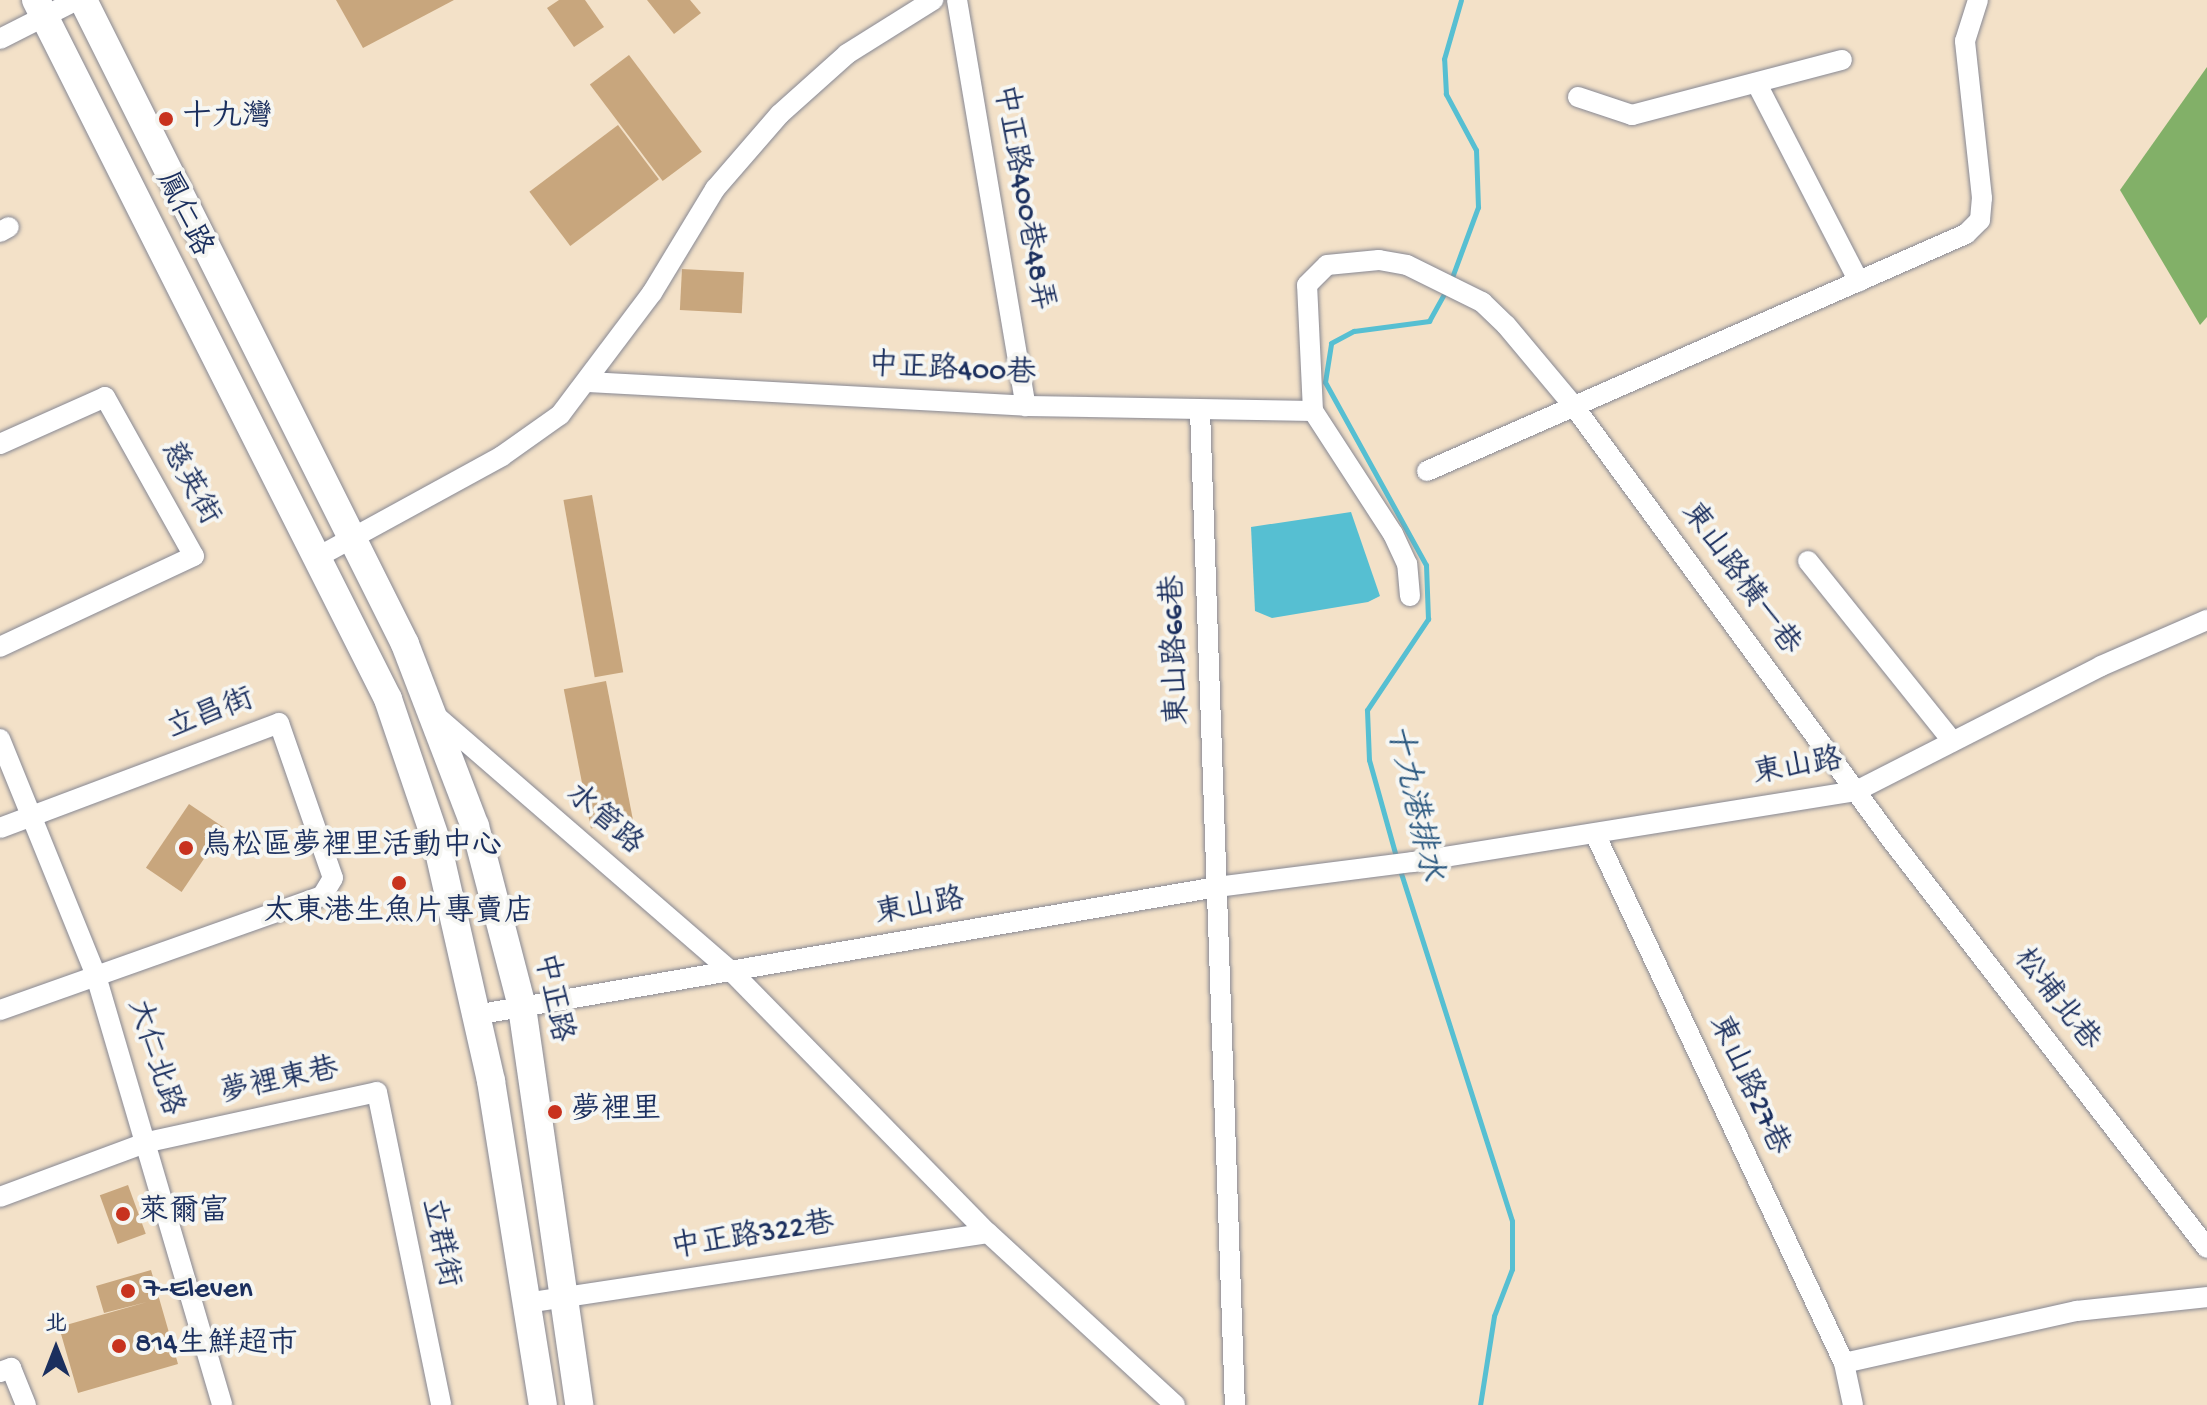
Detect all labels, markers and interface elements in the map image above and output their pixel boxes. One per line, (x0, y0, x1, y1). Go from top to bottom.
street label: 中正路400巷48弄 (983, 82, 1059, 314)
place label: 十九灣 (182, 101, 272, 137)
marker: 十九灣 (157, 110, 175, 128)
street label: 鳳仁路 (146, 167, 218, 263)
street label: 中正路400巷 (867, 350, 1037, 394)
street label: 慈英街 (150, 436, 226, 532)
street label: 東山路橫一巷 (1672, 497, 1806, 663)
street label: 東山路66巷 (1157, 574, 1199, 726)
street label: 立昌街 (163, 683, 259, 749)
water label: 十九港排水 (1375, 721, 1449, 885)
street label: 東山路 (1751, 743, 1845, 795)
street label: 水管路 (557, 778, 649, 864)
place label: 鳥松區夢裡里活動中心 (202, 830, 502, 866)
marker: 鳥松區夢裡里活動中心 (177, 839, 195, 857)
marker: 太東港生魚片專賣店 (390, 874, 408, 892)
street label: 東山路 (873, 883, 967, 935)
place label: 太東港生魚片專賣店 (264, 896, 534, 932)
street label: 松埔北巷 (2004, 943, 2106, 1059)
street label: 中正路 (524, 950, 578, 1046)
street label: 大仁北路 (117, 995, 189, 1121)
street label: 東山路27巷 (1699, 1010, 1795, 1162)
street label: 夢裡東巷 (218, 1053, 342, 1113)
place label: 夢裡里 (571, 1094, 661, 1130)
marker: 夢裡里 (546, 1103, 564, 1121)
street label: 立群街 (411, 1195, 465, 1291)
place label: 萊爾富 (139, 1196, 229, 1232)
marker: 萊爾富 (114, 1205, 132, 1223)
street label: 中正路322巷 (669, 1207, 837, 1269)
place label: 7-Eleven (144, 1273, 253, 1309)
marker: 7-Eleven (119, 1282, 137, 1300)
north arrow (16, 1309, 96, 1389)
text: 北 (45, 1312, 67, 1338)
place label: 814生鮮超市 (135, 1328, 298, 1364)
marker: 814生鮮超市 (110, 1337, 128, 1355)

